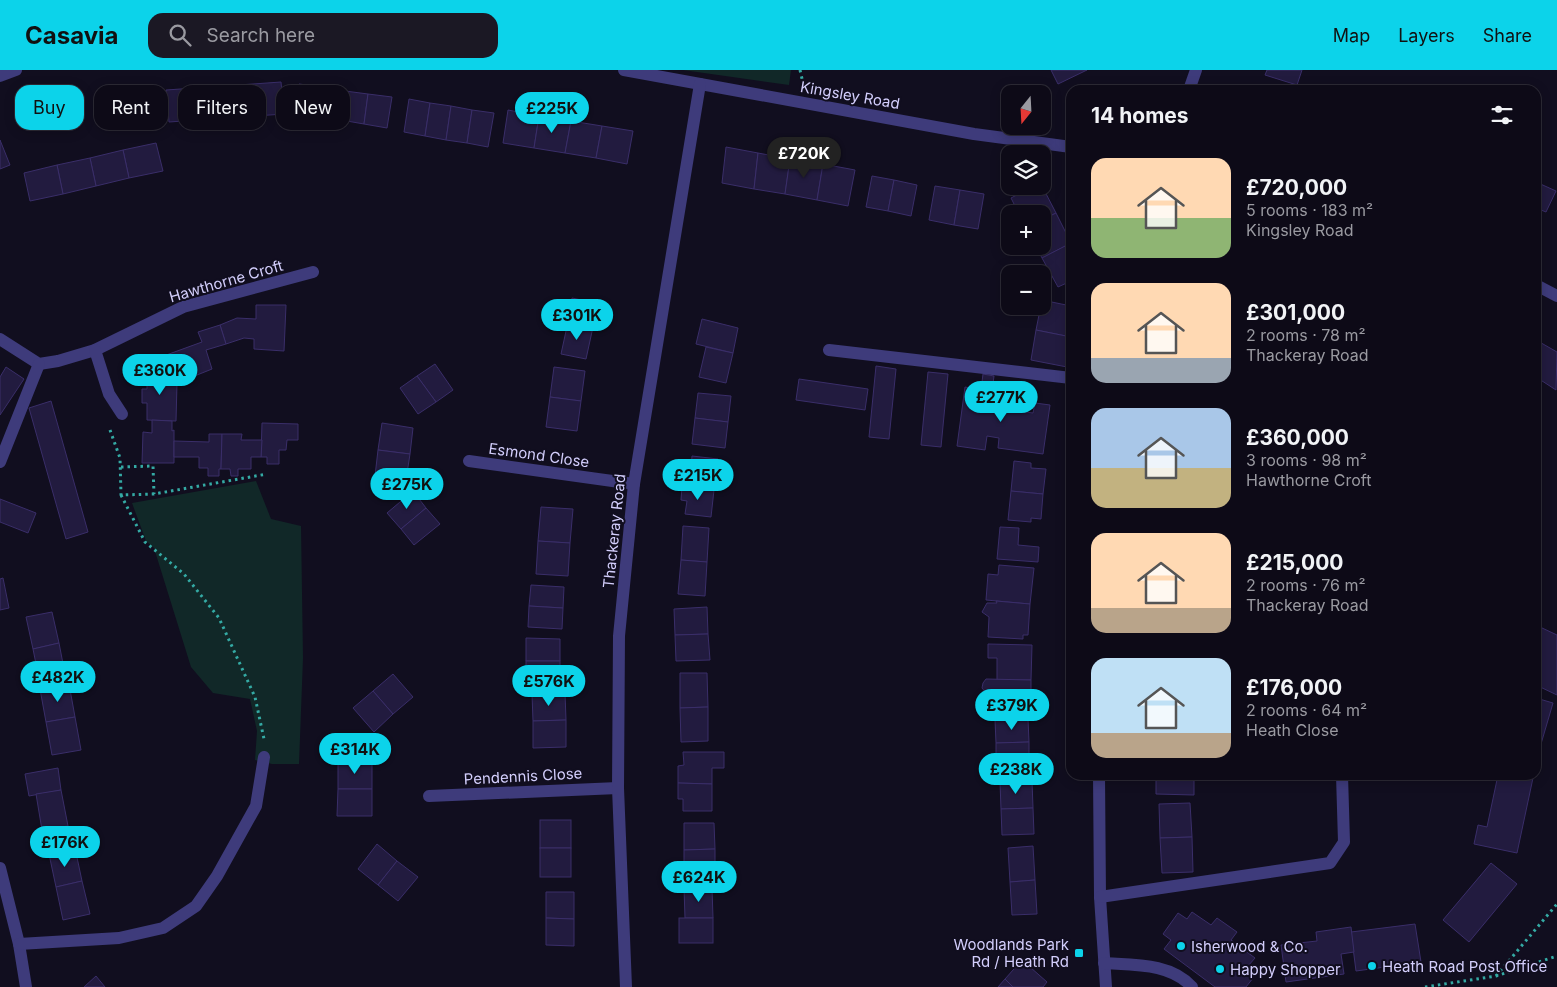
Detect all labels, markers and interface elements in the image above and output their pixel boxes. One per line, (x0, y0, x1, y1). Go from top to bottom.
search box (148, 13, 498, 58)
text: Casavia (25, 21, 118, 50)
icon: search (166, 21, 194, 49)
text: Search here (206, 24, 315, 47)
text: Map (1333, 25, 1370, 46)
text: Layers (1398, 25, 1455, 46)
text: Share (1483, 25, 1532, 46)
street label: Kingsley Road (799, 77, 901, 113)
chip: Buy (15, 85, 84, 130)
chip: Rent (94, 85, 168, 130)
chip: Filters (178, 85, 266, 130)
chip: New (276, 85, 350, 130)
north arrow (1001, 85, 1051, 135)
map controls (1001, 85, 1051, 315)
pin: £225K (517, 92, 587, 134)
text: £225K (526, 98, 578, 118)
icon: filters (1488, 101, 1516, 129)
text: 14 homes (1091, 103, 1189, 128)
pin: £720K (769, 136, 839, 179)
text: £720K (778, 143, 830, 163)
button: layers (1001, 145, 1051, 195)
text: £720,000 (1246, 175, 1347, 200)
icon: home (1131, 178, 1191, 238)
text: 5 rooms · 183 m² (1246, 200, 1373, 220)
button: + (1001, 205, 1051, 255)
text: Kingsley Road (1246, 220, 1354, 240)
street label: Hawthorne Croft (167, 256, 285, 306)
button: − (1001, 265, 1051, 315)
pin: £301K (542, 298, 612, 341)
text: £301,000 (1246, 300, 1345, 325)
icon: home (1131, 303, 1191, 363)
text: £301K (552, 305, 602, 325)
text: 2 rooms · 78 m² (1246, 325, 1366, 345)
text: Thackeray Road (1246, 345, 1369, 365)
pin: £360K (125, 354, 195, 396)
text: £360K (133, 360, 187, 380)
pin: £277K (966, 380, 1036, 423)
text: £277K (976, 387, 1026, 407)
text: £360,000 (1246, 425, 1349, 450)
icon: home (1131, 428, 1191, 488)
street label: Esmond Close (487, 439, 591, 471)
text: 3 rooms · 98 m² (1246, 450, 1367, 470)
pin: £215K (663, 458, 733, 501)
text: £215K (674, 465, 722, 485)
pin: £275K (372, 468, 442, 510)
text: Hawthorne Croft (1246, 470, 1371, 490)
street label: Thackeray Road (599, 473, 629, 589)
text: £275K (381, 474, 433, 494)
text: £215,000 (1246, 550, 1344, 575)
icon: home (1131, 553, 1191, 613)
text: 2 rooms · 76 m² (1246, 575, 1366, 595)
text: Thackeray Road (1246, 595, 1369, 615)
pin: £482K (23, 660, 93, 703)
pin: £576K (514, 664, 584, 707)
text: £482K (31, 667, 85, 687)
text: £576K (523, 671, 575, 691)
text: £176,000 (1246, 675, 1342, 700)
icon: home (1131, 678, 1191, 738)
pin: £379K (977, 688, 1047, 731)
text: £379K (986, 695, 1038, 715)
text: 2 rooms · 64 m² (1246, 700, 1367, 720)
text: Heath Close (1246, 720, 1338, 740)
pin: £314K (320, 732, 390, 775)
text: £314K (330, 739, 380, 759)
pin: £238K (981, 752, 1051, 795)
text: £238K (990, 759, 1042, 779)
street label: Pendennis Close (463, 763, 583, 789)
pin: £176K (30, 826, 100, 868)
text: £176K (41, 832, 89, 852)
pin: £624K (664, 860, 734, 903)
text: £624K (673, 867, 725, 887)
place label: Woodlands Park Rd / Heath Rd (953, 935, 1070, 971)
place label: Isherwood & Co. (1191, 937, 1308, 956)
marker: Isherwood & Co. (1175, 940, 1187, 952)
marker: Woodlands Park Rd / Heath Rd (1073, 947, 1085, 959)
place label: Heath Road Post Office (1382, 957, 1547, 976)
place label: Happy Shopper (1230, 960, 1341, 979)
marker: Heath Road Post Office (1366, 960, 1378, 972)
marker: Happy Shopper (1214, 963, 1226, 975)

